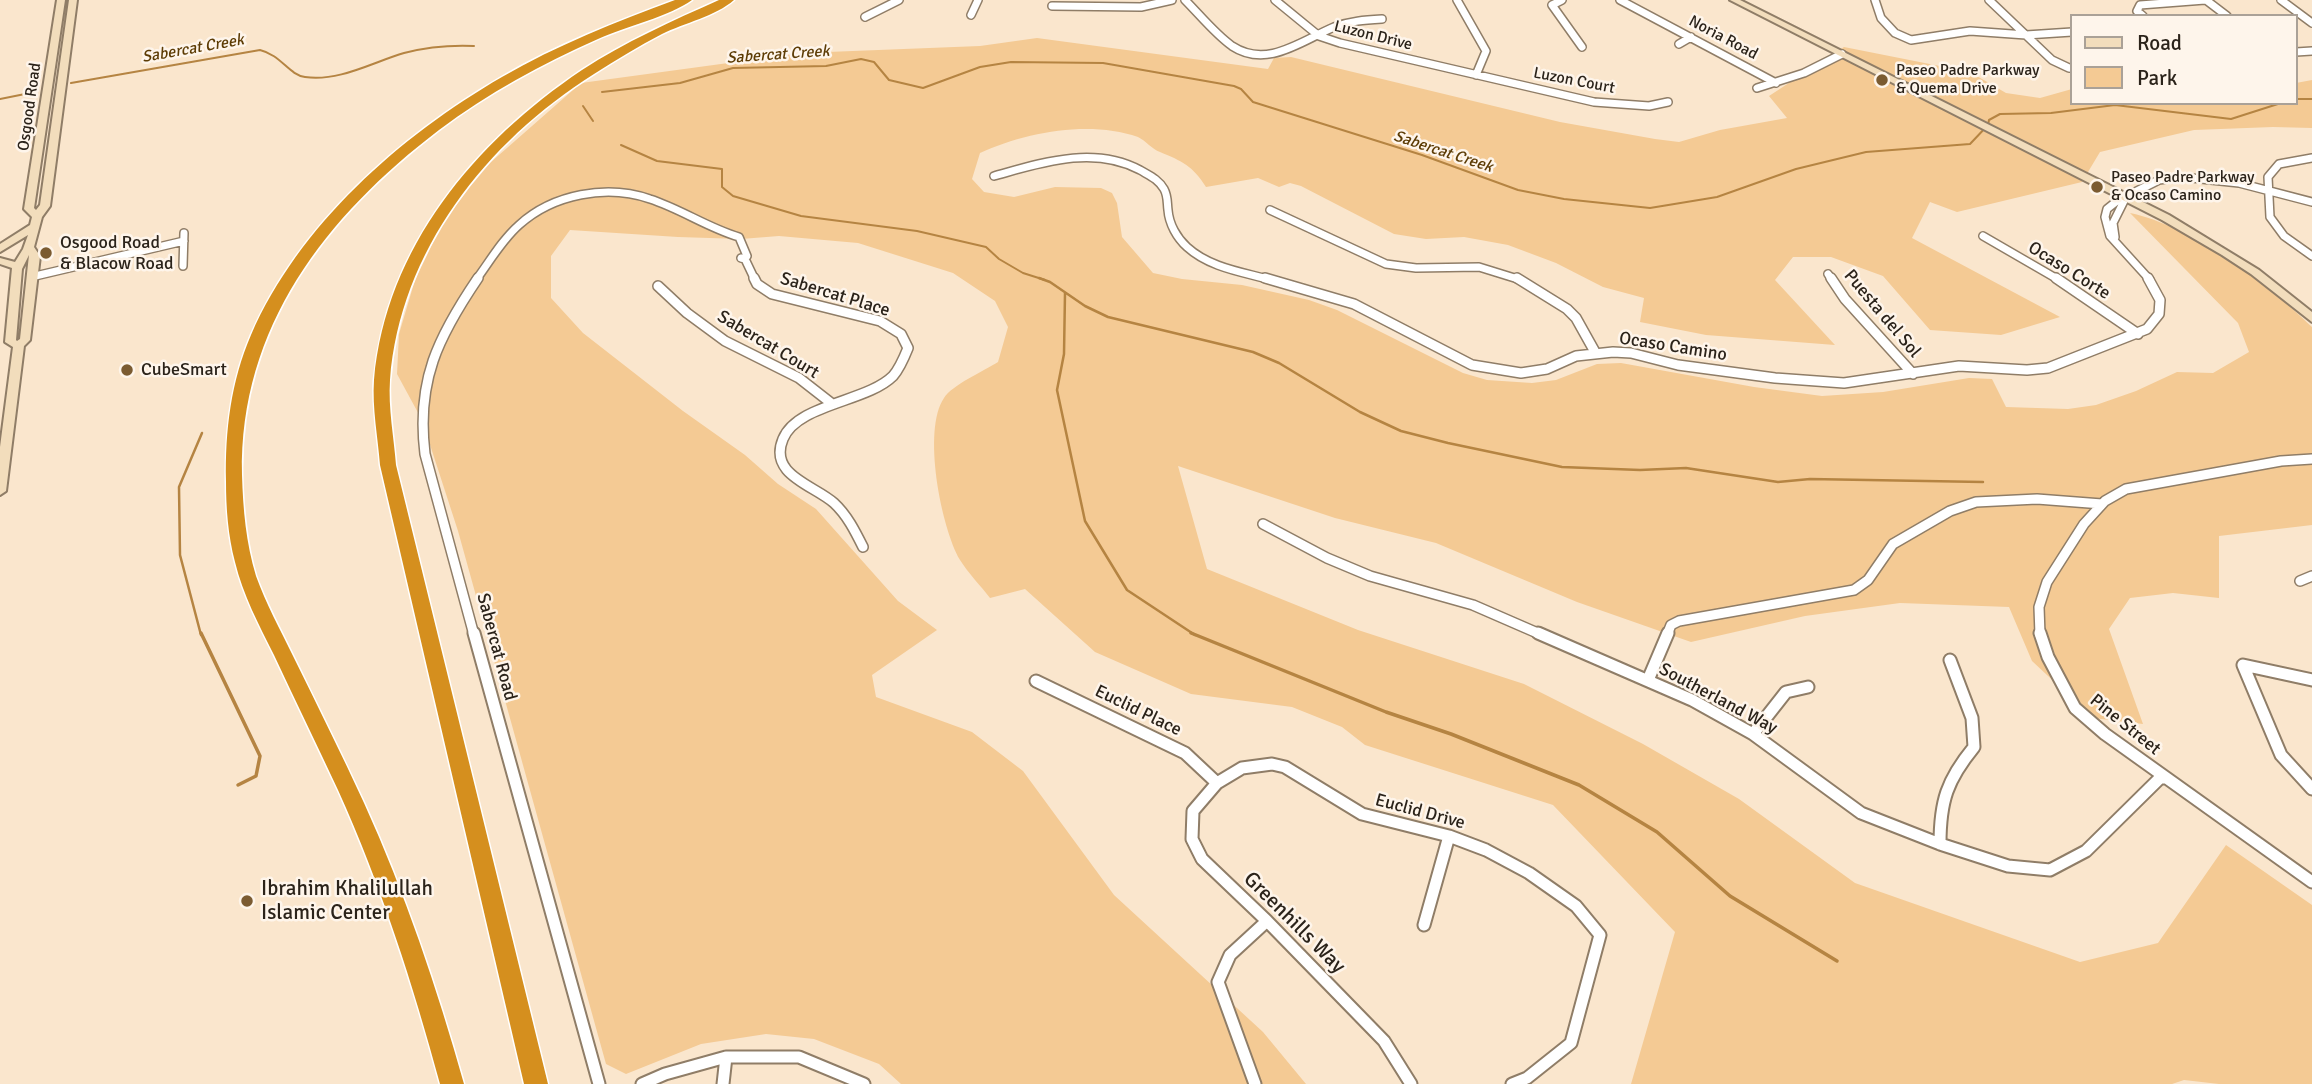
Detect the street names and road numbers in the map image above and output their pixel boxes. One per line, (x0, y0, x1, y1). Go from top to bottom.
street label: Noria Road (1685, 12, 1761, 64)
street label: Luzon Drive (1332, 17, 1414, 55)
street label: Osgood Road (14, 62, 46, 152)
street label: Luzon Court (1532, 64, 1616, 98)
street label: Ocaso Corte (2024, 237, 2114, 305)
street label: Puesta del Sol (1839, 266, 1925, 362)
street label: Sabercat Place (778, 268, 892, 322)
street label: Sabercat Court (713, 306, 823, 384)
street label: Ocaso Camino (1618, 328, 1728, 366)
street label: Sabercat Road (471, 591, 521, 703)
street label: Southerland Way (1655, 659, 1781, 739)
street label: Euclid Place (1091, 681, 1185, 741)
street label: Pine Street (2085, 690, 2165, 760)
street label: Euclid Drive (1373, 790, 1467, 834)
street label: Greenhills Way (1238, 867, 1350, 979)

